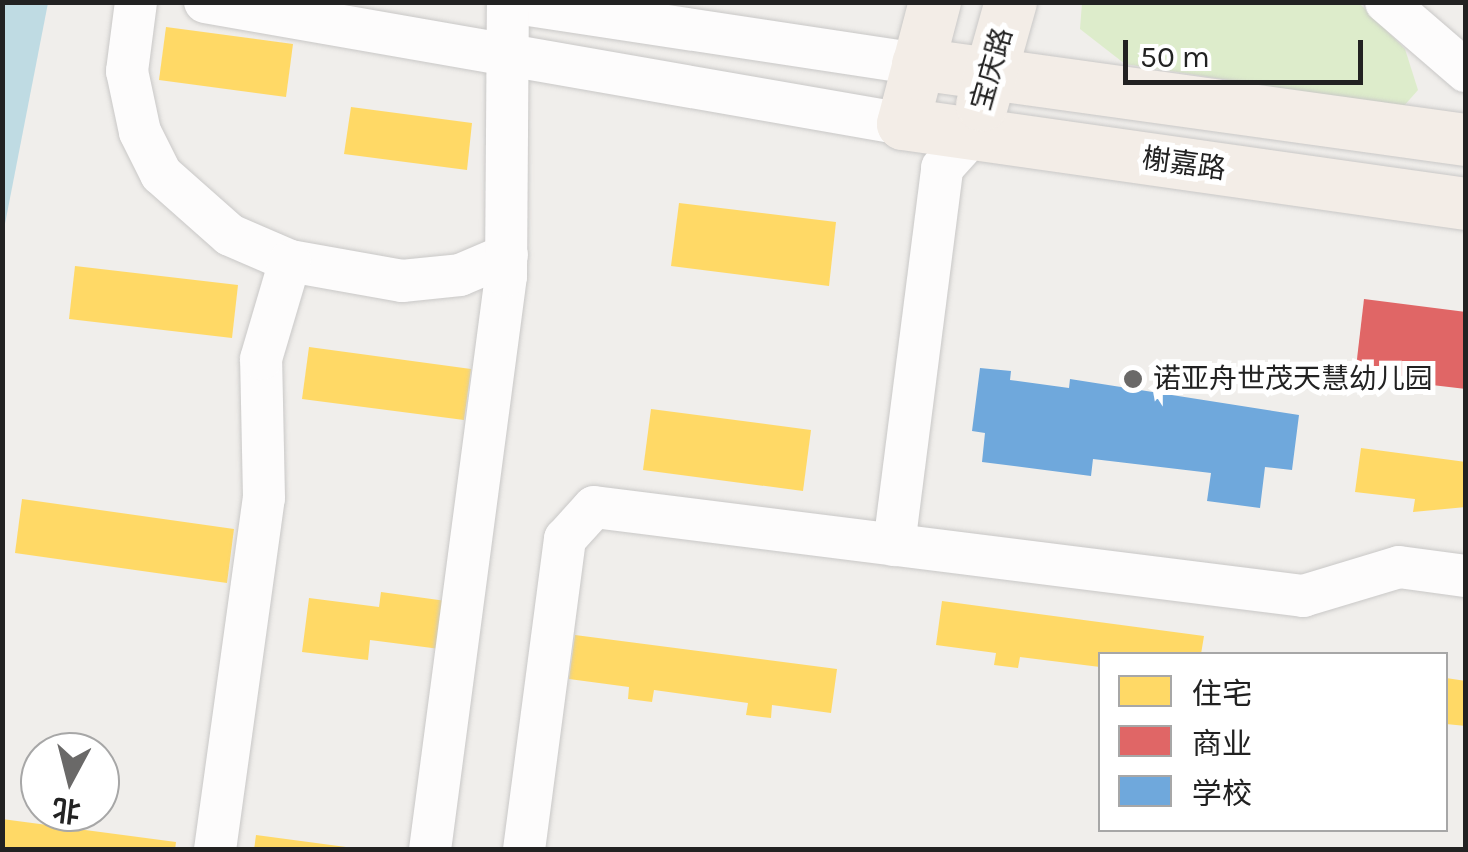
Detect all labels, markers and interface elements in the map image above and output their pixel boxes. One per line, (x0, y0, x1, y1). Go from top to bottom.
scale bar (1128, 20, 1368, 82)
street label: 宝庆路 (964, 24, 1020, 114)
text: 50 m (1140, 39, 1210, 75)
street label: 榭嘉路 (1140, 142, 1228, 186)
place label: 诺亚舟世茂天慧幼儿园 (1153, 362, 1433, 396)
marker: 诺亚舟世茂天慧幼儿园 (1122, 368, 1144, 390)
legend (1098, 652, 1448, 832)
text: 住宅 (1192, 676, 1252, 712)
text: 商业 (1192, 726, 1252, 762)
north arrow (20, 732, 120, 832)
text: 学校 (1192, 776, 1252, 812)
text: 北 (51, 792, 82, 828)

